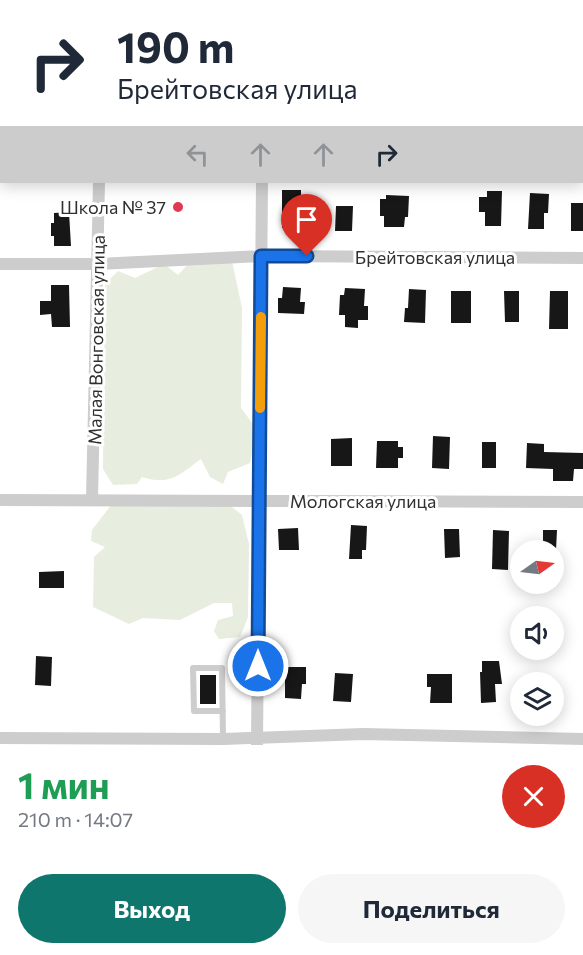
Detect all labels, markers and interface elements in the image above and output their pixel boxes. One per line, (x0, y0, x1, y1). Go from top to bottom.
text: 190 m (117, 20, 235, 72)
icon: right (18, 24, 96, 102)
text: Брейтовская улица (117, 72, 357, 105)
icon: left (181, 138, 214, 171)
icon: ahead (244, 138, 277, 171)
icon: ahead (307, 138, 340, 171)
icon: right (370, 138, 403, 171)
pin (281, 194, 332, 256)
place label: Школа № 37 (60, 196, 166, 218)
marker: Школа № 37 (171, 200, 185, 214)
icon: arrive (290, 203, 323, 236)
street label: Малая Вонговская улица (83, 235, 109, 445)
street label: Брейтовская улица (355, 246, 515, 268)
street label: Мологская улица (290, 490, 436, 512)
north arrow (510, 540, 564, 594)
map controls (510, 540, 564, 726)
button: sound (510, 606, 564, 660)
position arrow (226, 634, 290, 698)
button: layers (510, 672, 564, 726)
text: 1 мин (18, 762, 110, 806)
button: close (502, 765, 565, 828)
text: 210 m · 14:07 (18, 807, 133, 831)
button: Выход (18, 874, 286, 943)
button: Поделиться (298, 874, 565, 943)

